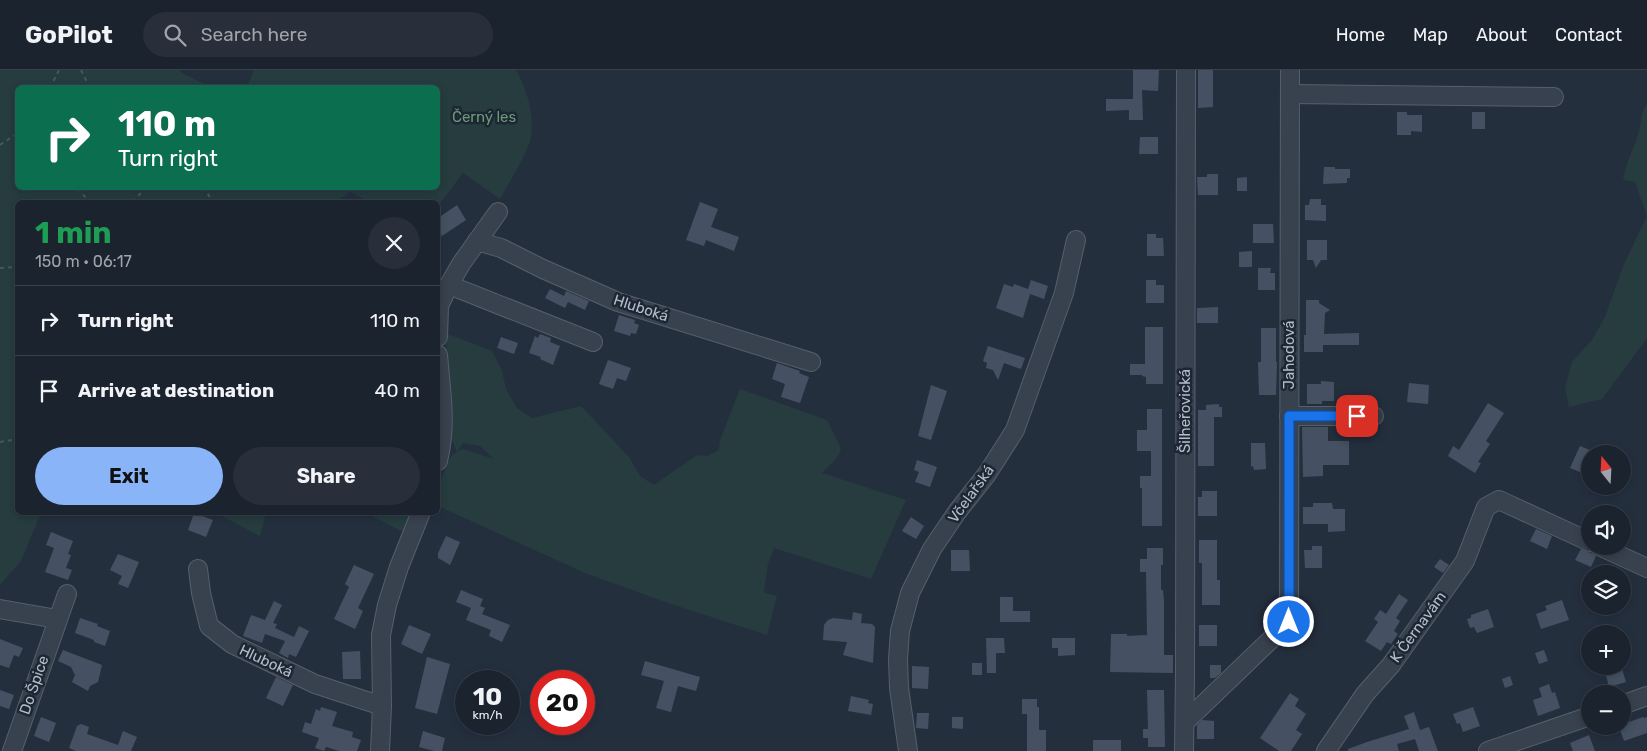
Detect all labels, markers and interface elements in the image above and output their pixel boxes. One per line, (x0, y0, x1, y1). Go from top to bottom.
search box (143, 12, 493, 57)
text: GoPilot (25, 21, 113, 49)
icon: search (161, 21, 189, 49)
text: Search here (201, 23, 307, 46)
text: Home (1336, 24, 1385, 46)
text: Map (1413, 24, 1448, 46)
text: About (1476, 24, 1527, 46)
text: Contact (1555, 24, 1622, 46)
text: 110 m (118, 103, 216, 145)
icon: right (35, 105, 100, 170)
park label: Černý les (452, 108, 516, 126)
text: Turn right (118, 145, 218, 172)
text: 1 min (35, 215, 112, 251)
button: close (368, 217, 420, 269)
text: 150 m · 06:17 (35, 252, 132, 271)
street label: Hluboká (611, 291, 671, 325)
icon: right (35, 307, 63, 335)
text: Turn right (78, 309, 173, 332)
text: 110 m (370, 309, 420, 332)
street label: Jahodová (1280, 320, 1298, 390)
street label: Šilheřovická (1176, 369, 1194, 453)
icon: arrive (35, 377, 63, 405)
text: Arrive at destination (78, 379, 274, 402)
text: 40 m (375, 379, 420, 402)
pin (1336, 395, 1378, 437)
icon: arrive (1343, 402, 1371, 430)
north arrow (1581, 445, 1631, 495)
map controls (1581, 445, 1631, 735)
button: Exit (35, 447, 223, 505)
button: Share (233, 447, 420, 505)
street label: Včelařská (944, 462, 998, 526)
button: sound (1581, 505, 1631, 555)
button: layers (1581, 565, 1631, 615)
street label: K Černavám (1386, 588, 1450, 666)
position arrow (1262, 595, 1314, 647)
button: + (1581, 625, 1631, 675)
street label: Hluboká (236, 641, 296, 681)
street label: Do Špice (16, 653, 52, 717)
speed limit sign: 20 (530, 670, 595, 735)
text: 10 (473, 682, 502, 711)
button: − (1581, 685, 1631, 735)
text: km/h (473, 708, 502, 722)

